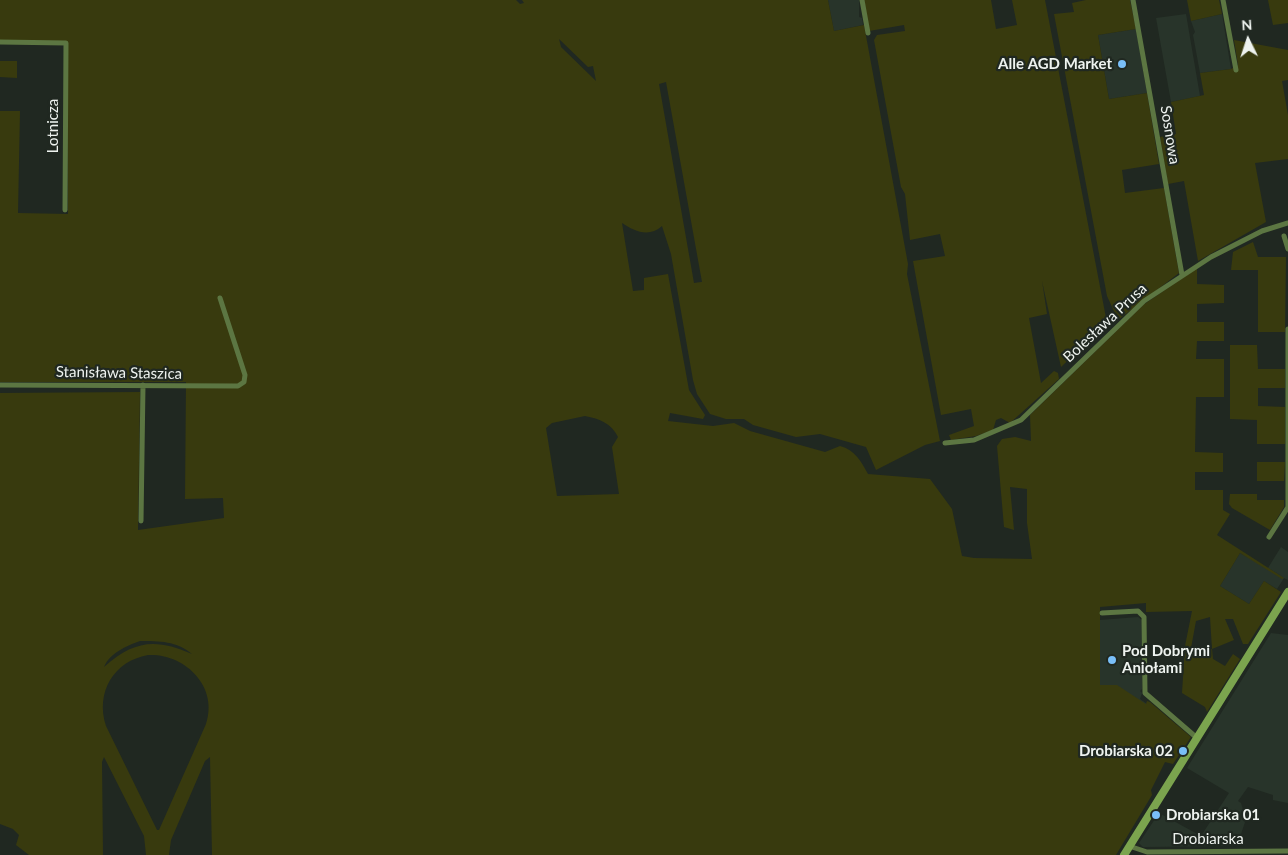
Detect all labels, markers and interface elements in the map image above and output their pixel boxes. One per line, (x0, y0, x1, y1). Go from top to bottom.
north arrow (1223, 15, 1273, 65)
text: N (1241, 16, 1253, 33)
place label: Alle AGD Market (998, 55, 1112, 73)
marker: Alle AGD Market (1116, 58, 1128, 70)
street label: Lotnicza (44, 99, 62, 153)
street label: Sosnowa (1156, 104, 1184, 166)
street label: Bolesława Prusa (1059, 280, 1151, 366)
street label: Stanisława Staszica (56, 363, 182, 383)
place label: Pod Dobrymi Aniołami (1122, 642, 1210, 677)
marker: Pod Dobrymi Aniołami (1106, 654, 1118, 666)
place label: Drobiarska 02 (1079, 742, 1173, 760)
marker: Drobiarska 02 (1177, 745, 1189, 757)
place label: Drobiarska 01 (1166, 806, 1260, 824)
marker: Drobiarska 01 (1150, 809, 1162, 821)
street label: Drobiarska (1172, 830, 1244, 848)

